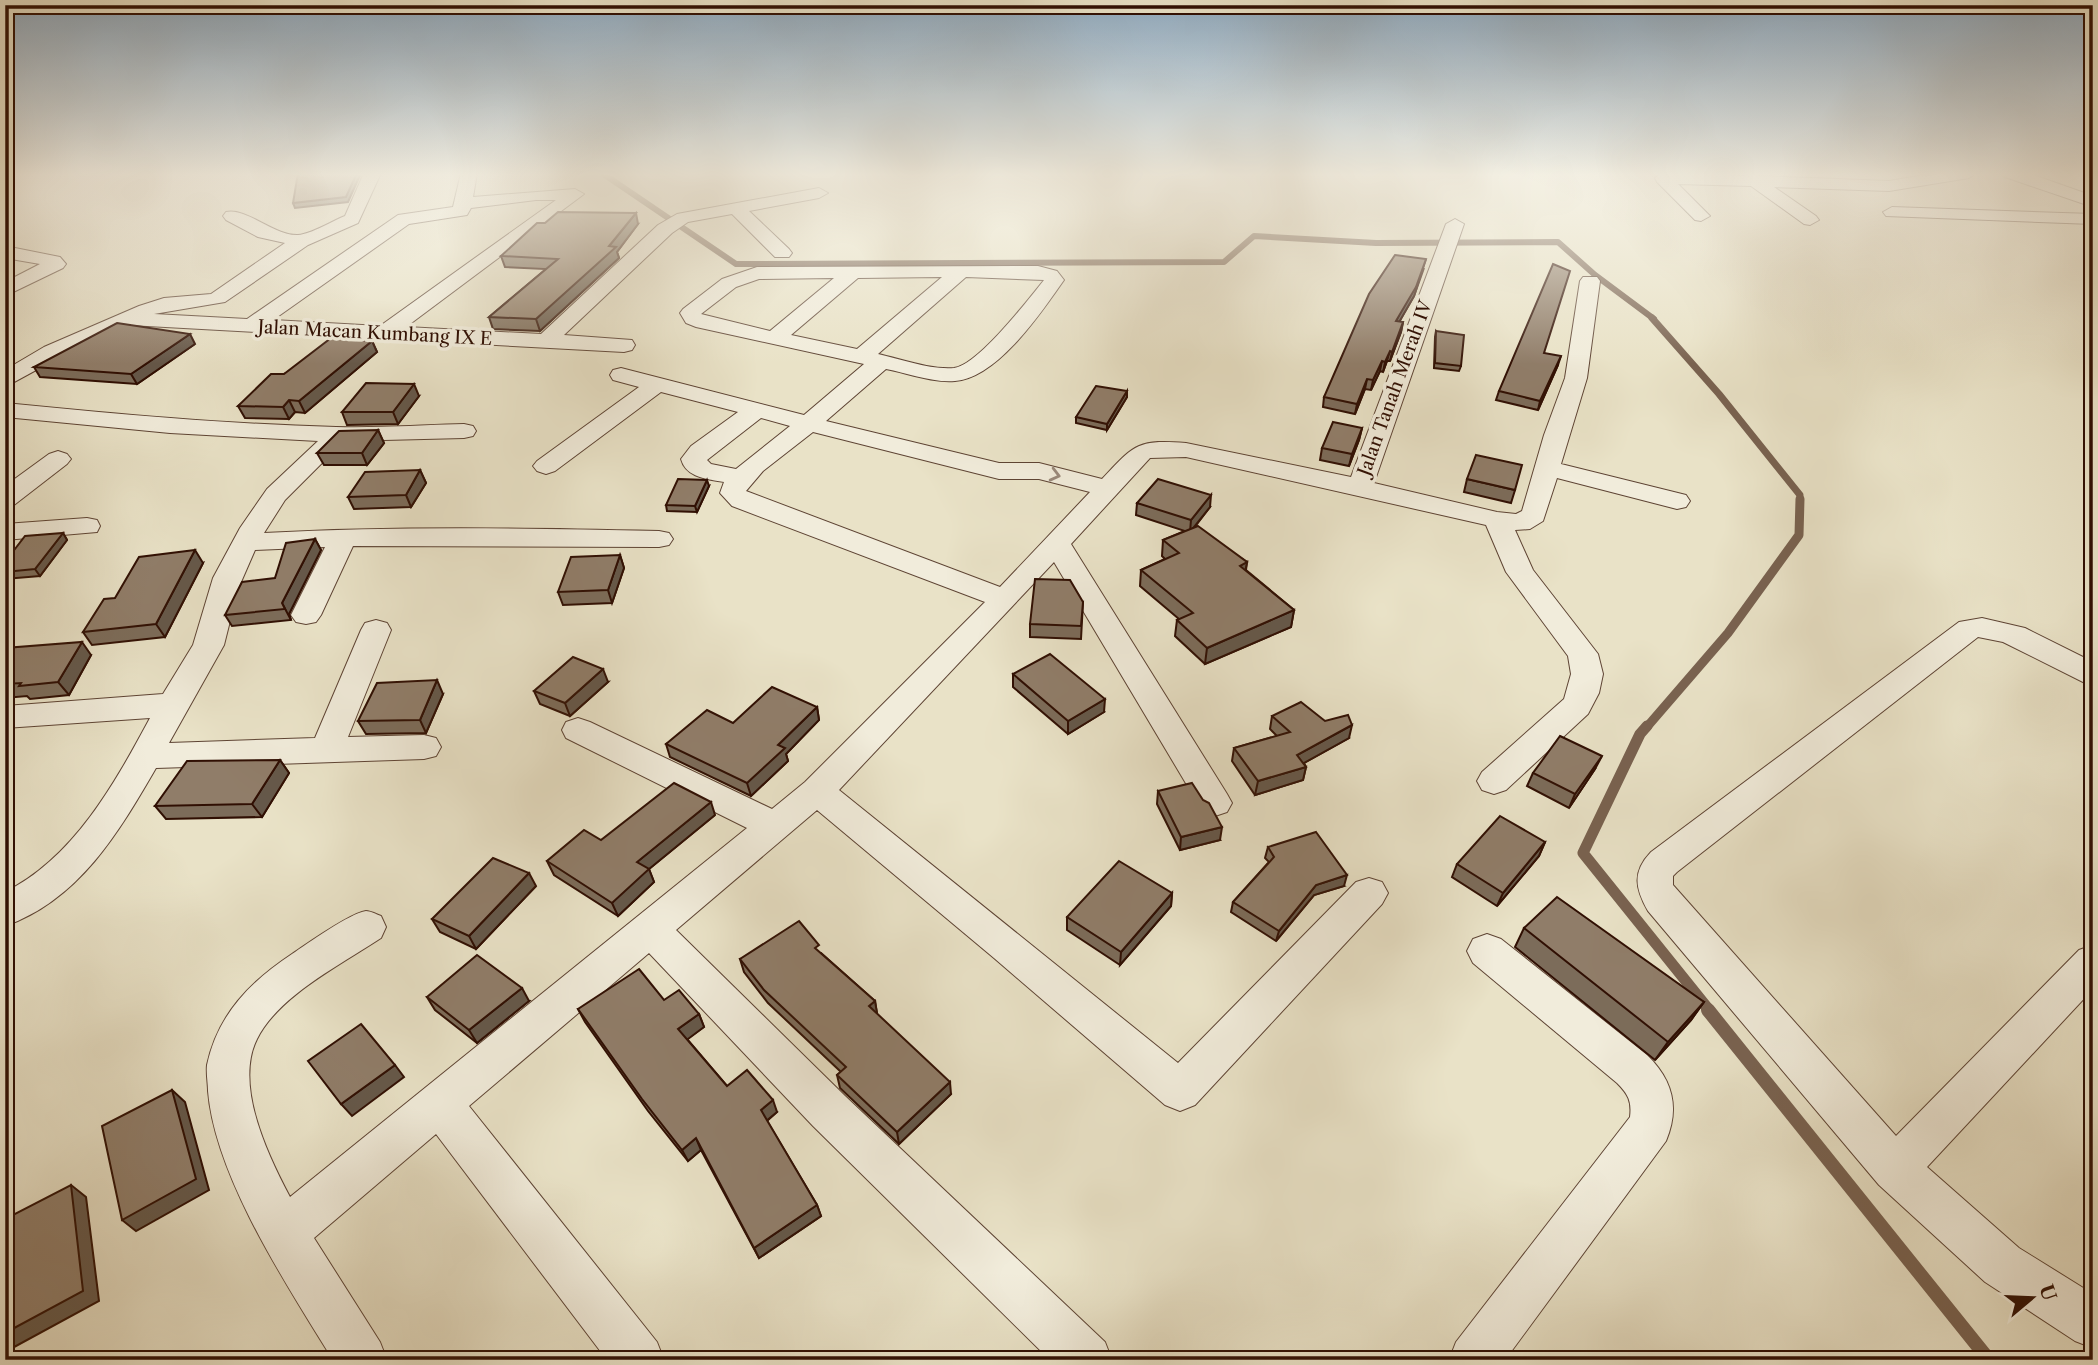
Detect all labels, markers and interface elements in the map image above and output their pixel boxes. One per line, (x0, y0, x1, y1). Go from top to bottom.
street label: Jalan Tanah Merah IV (1352, 296, 1437, 481)
street label: Jalan Macan Kumbang IX E (254, 316, 493, 350)
one-way arrow (1049, 467, 1061, 481)
north arrow (1996, 1264, 2066, 1334)
text: U (2034, 1282, 2061, 1304)

